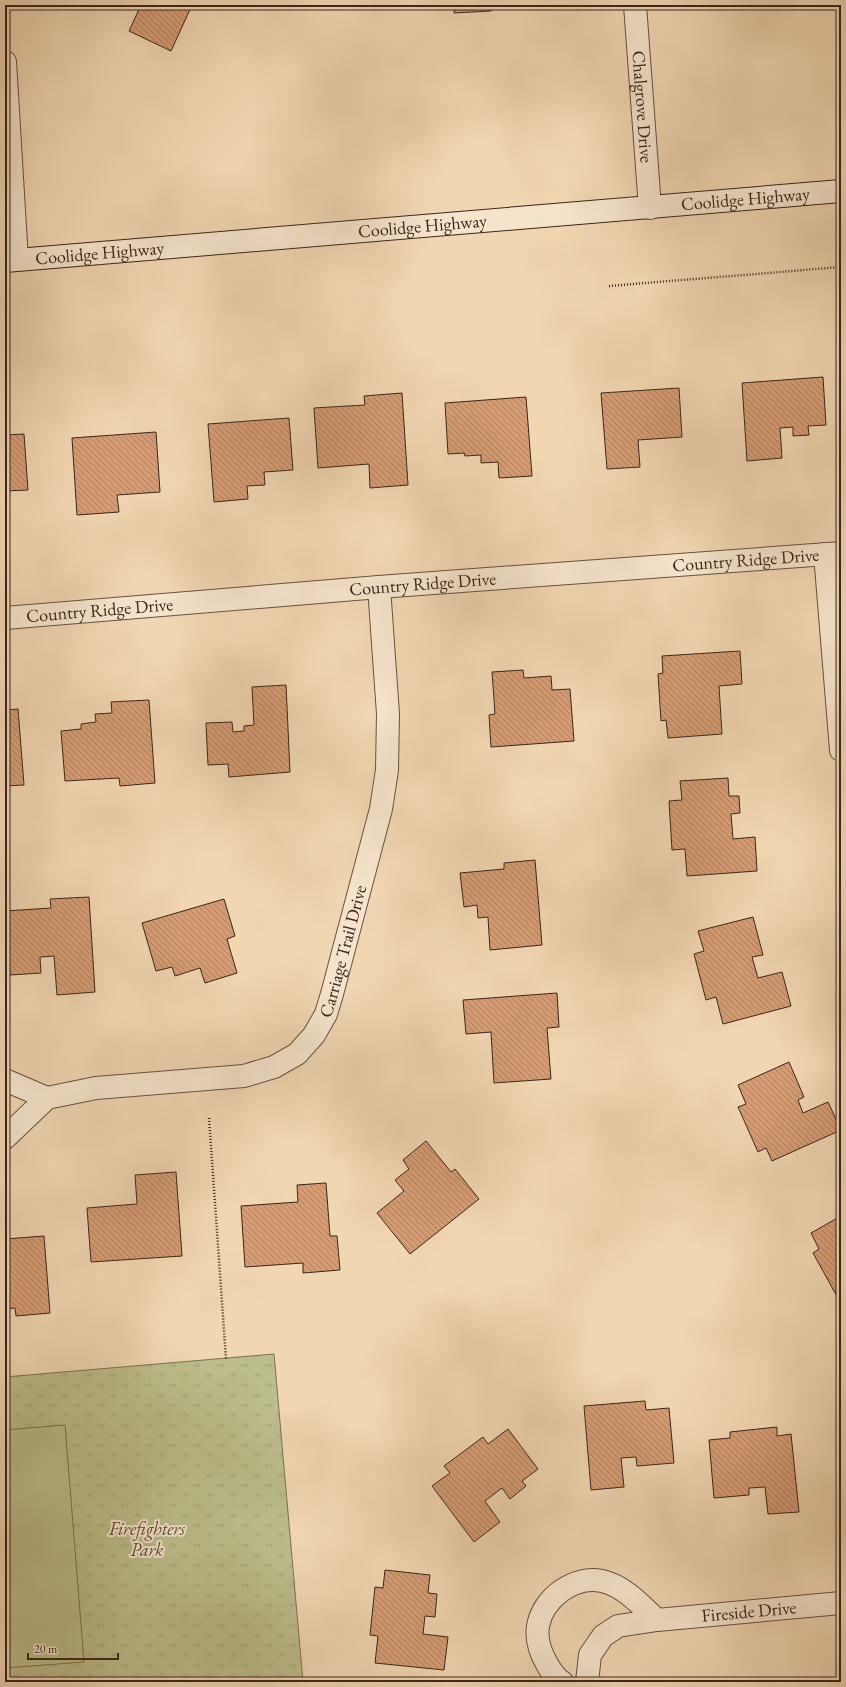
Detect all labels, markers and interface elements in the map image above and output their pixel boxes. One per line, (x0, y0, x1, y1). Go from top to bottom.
street label: Chalgrove Drive (627, 50, 659, 164)
street label: Coolidge Highway (680, 182, 811, 215)
street label: Coolidge Highway (357, 209, 488, 242)
street label: Coolidge Highway (34, 236, 165, 269)
street label: Country Ridge Drive (671, 543, 820, 576)
street label: Country Ridge Drive (348, 566, 497, 600)
street label: Country Ridge Drive (25, 592, 174, 627)
street label: Carriage Trail Drive (314, 882, 371, 1020)
park label: Firefighters Park (108, 1517, 186, 1561)
street label: Fireside Drive (700, 1595, 797, 1627)
scale bar (28, 1635, 118, 1661)
text: 20 m (34, 1641, 58, 1657)

